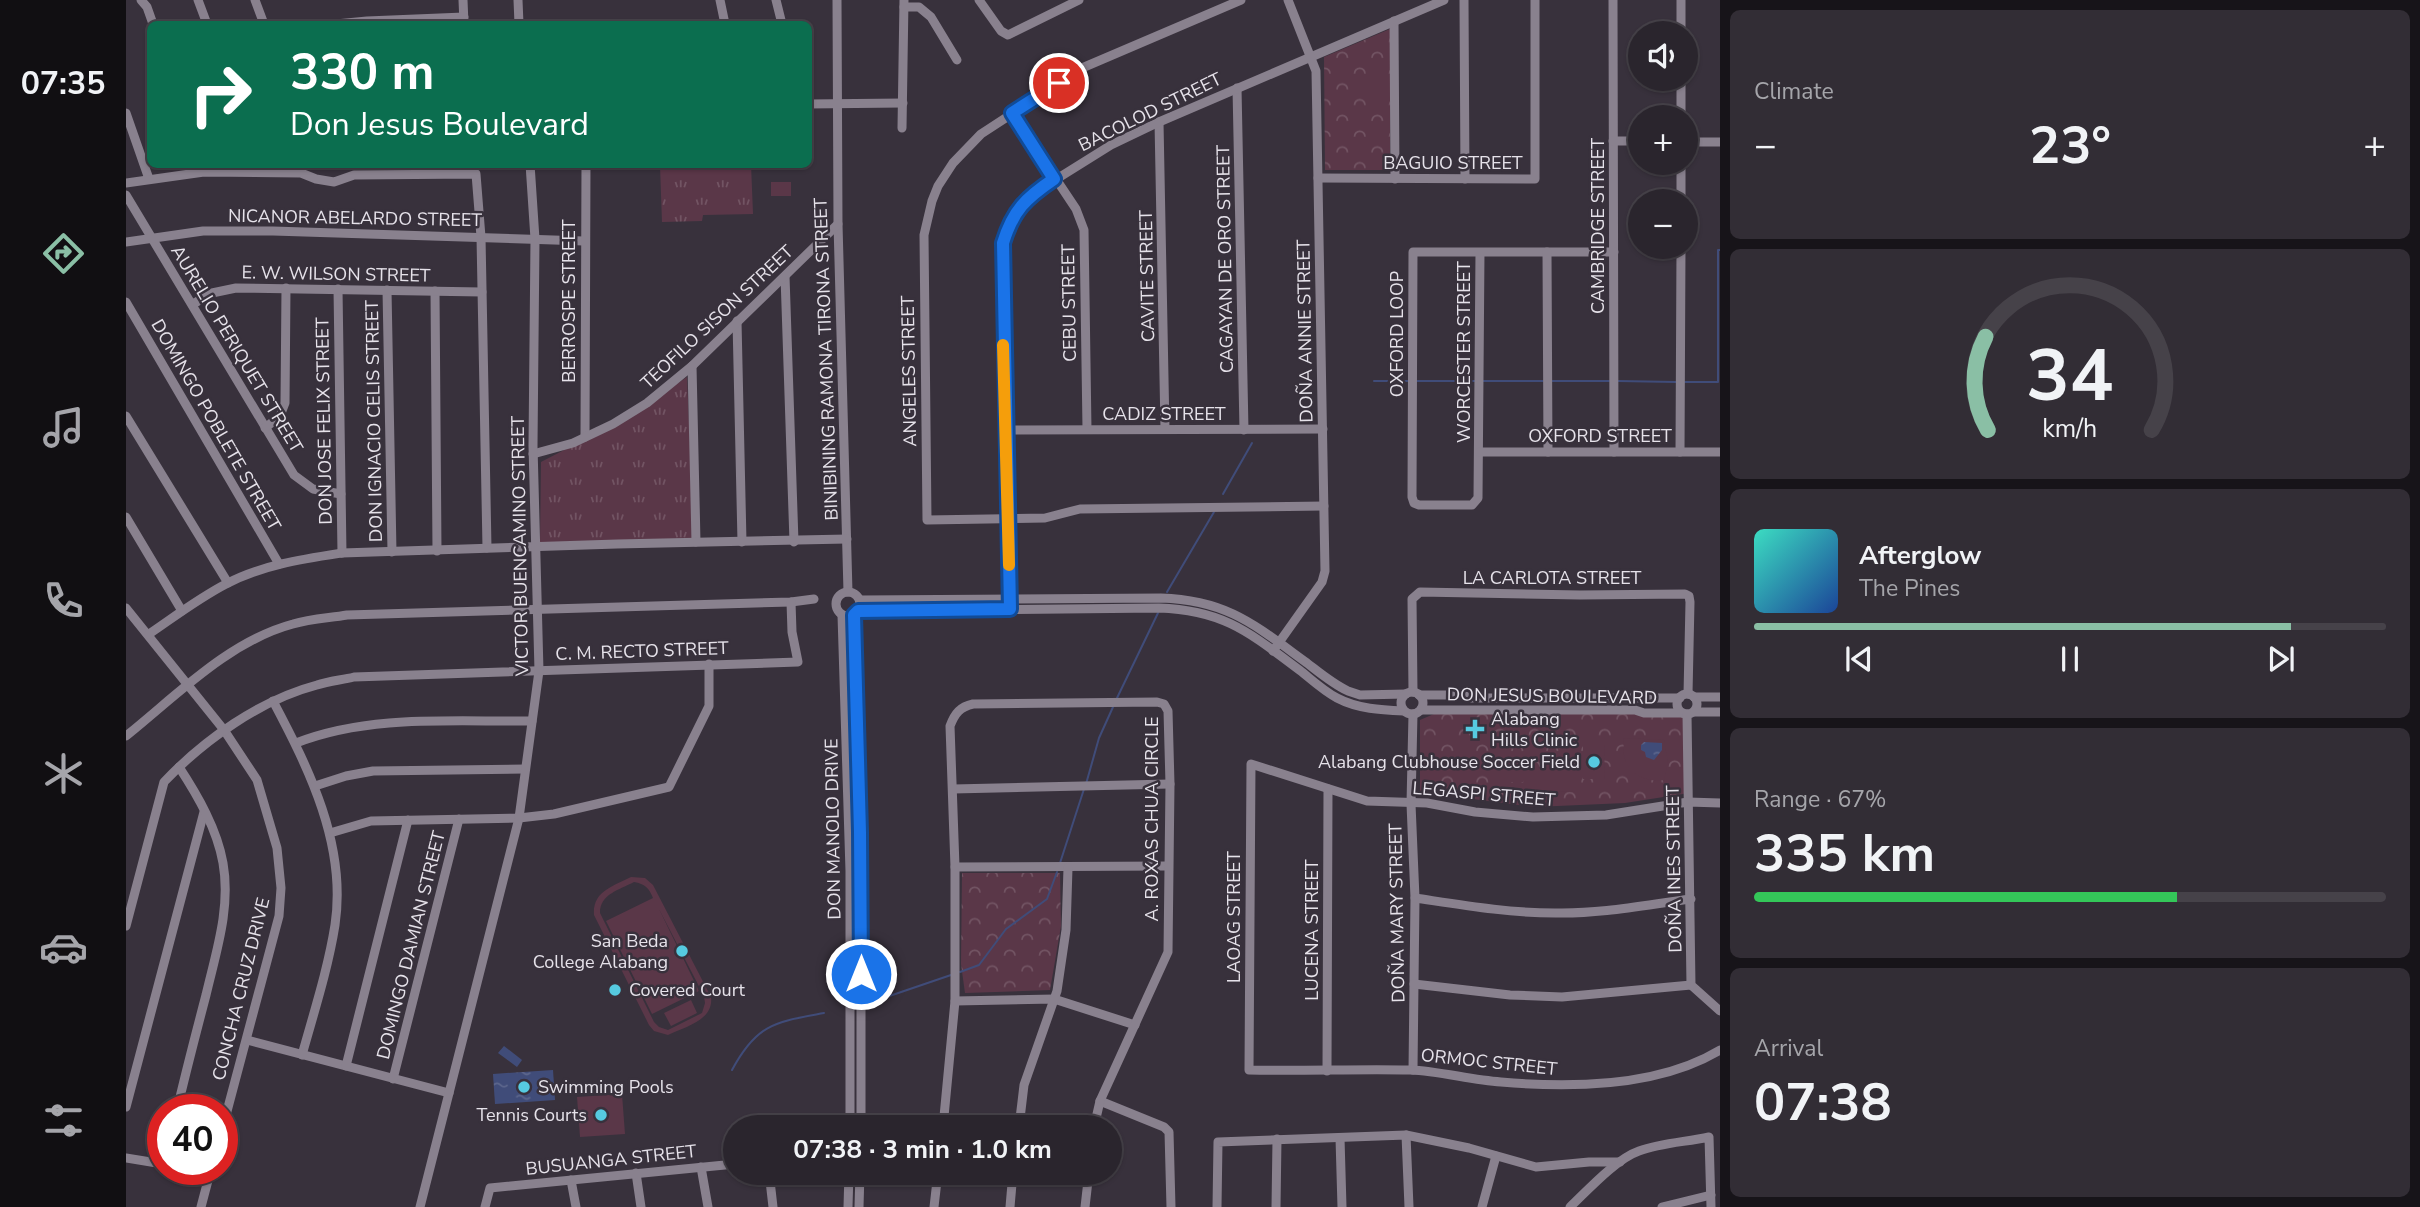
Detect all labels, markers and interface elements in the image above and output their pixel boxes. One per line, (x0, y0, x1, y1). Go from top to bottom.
map controls (1628, 21, 1698, 259)
button: sound (1628, 21, 1698, 91)
text: 330 m (290, 39, 434, 106)
icon: right (175, 49, 266, 140)
pin (1029, 53, 1089, 113)
text: 07:35 (21, 62, 105, 105)
icon: arrive (1040, 64, 1078, 102)
street label: BACOLOD STREET (1074, 67, 1226, 157)
text: Climate (1754, 76, 1834, 107)
text: Don Jesus Boulevard (290, 103, 589, 146)
button: + (1628, 105, 1698, 175)
text: 23° (2029, 110, 2111, 181)
text: − (1754, 120, 1777, 171)
text: + (2363, 120, 2386, 171)
street label: CAMBRIDGE STREET (1586, 138, 1610, 314)
street label: CAGAYAN DE ORO STREET (1211, 145, 1239, 373)
street label: BAGUIO STREET (1383, 151, 1523, 175)
button: − (1628, 189, 1698, 259)
street label: BINIBINING RAMONA TIRONA STREET (808, 197, 844, 521)
street label: NICANOR ABELARDO STREET (228, 204, 482, 232)
street label: CAVITE STREET (1134, 210, 1160, 342)
street label: BERROSPE STREET (557, 219, 581, 383)
icon: directions (39, 229, 88, 278)
street label: DOÑA ANNIE STREET (1291, 239, 1319, 423)
street label: TEOFILO SISON STREET (635, 240, 799, 394)
street label: AURELIO PERIQUET STREET (165, 241, 309, 457)
street label: CEBU STREET (1056, 244, 1082, 362)
street label: E. W. WILSON STREET (241, 260, 431, 288)
street label: WORCESTER STREET (1452, 261, 1476, 443)
street label: OXFORD LOOP (1385, 271, 1409, 397)
street label: ANGELES STREET (896, 295, 922, 447)
street label: DON IGNACIO CELIS STREET (360, 300, 388, 542)
street label: DOMINGO POBLETE STREET (145, 315, 287, 535)
street label: DON JOSE FELIX STREET (310, 317, 338, 525)
text: 34 (2026, 327, 2114, 427)
street label: CADIZ STREET (1102, 402, 1226, 426)
icon: music (39, 403, 88, 452)
text: km/h (2042, 412, 2098, 446)
street label: VICTOR BUENCAMINO STREET (506, 415, 534, 677)
street label: OXFORD STREET (1528, 424, 1672, 448)
text: Afterglow (1859, 538, 1982, 573)
street label: LA CARLOTA STREET (1463, 566, 1642, 590)
text: The Pines (1859, 573, 1960, 604)
icon: phone (39, 576, 88, 625)
street label: C. M. RECTO STREET (555, 636, 729, 666)
icon: previous (1840, 640, 1878, 678)
icon: pause (2051, 640, 2089, 678)
icon: next (2262, 640, 2300, 678)
street label: DON JESUS BOULEVARD (1447, 682, 1657, 710)
place label: Alabang Hills Clinic (1491, 707, 1577, 752)
street label: A. ROXAS CHUA CIRCLE (1140, 716, 1164, 922)
marker: Alabang Hills Clinic (1465, 719, 1485, 739)
street label: DON MANOLO DRIVE (819, 738, 847, 920)
icon: climate (39, 749, 88, 798)
place label: Alabang Clubhouse Soccer Field (1318, 750, 1580, 774)
marker: Alabang Clubhouse Soccer Field (1586, 754, 1602, 770)
street label: LEGASPI STREET (1412, 776, 1557, 812)
text: Range · 67% (1754, 784, 1886, 815)
street label: DOÑA INES STREET (1661, 785, 1687, 953)
text: 335 km (1754, 818, 1935, 889)
street label: DOÑA MARY STREET (1383, 823, 1411, 1003)
street label: DOMINGO DAMIAN STREET (371, 828, 451, 1062)
street label: LAOAG STREET (1222, 851, 1246, 983)
street label: LUCENA STREET (1300, 859, 1324, 1001)
street label: CONCHA CRUZ DRIVE (207, 895, 275, 1083)
icon: car (39, 923, 88, 972)
place label: San Beda College Alabang (533, 929, 668, 974)
position arrow (824, 937, 898, 1011)
marker: San Beda College Alabang (674, 943, 690, 959)
place label: Covered Court (629, 978, 746, 1002)
marker: Covered Court (607, 982, 623, 998)
text: Arrival (1754, 1033, 1823, 1064)
street label: ORMOC STREET (1420, 1043, 1559, 1081)
text: 07:38 (1754, 1067, 1892, 1138)
place label: Swimming Pools (538, 1075, 674, 1099)
marker: Swimming Pools (516, 1079, 532, 1095)
speed limit sign: 40 (147, 1094, 238, 1185)
icon: filters (39, 1096, 88, 1145)
place label: Tennis Courts (477, 1103, 587, 1127)
marker: Tennis Courts (593, 1107, 609, 1123)
text: 07:38 · 3 min · 1.0 km (793, 1132, 1052, 1167)
street label: BUSUANGA STREET (524, 1139, 698, 1181)

